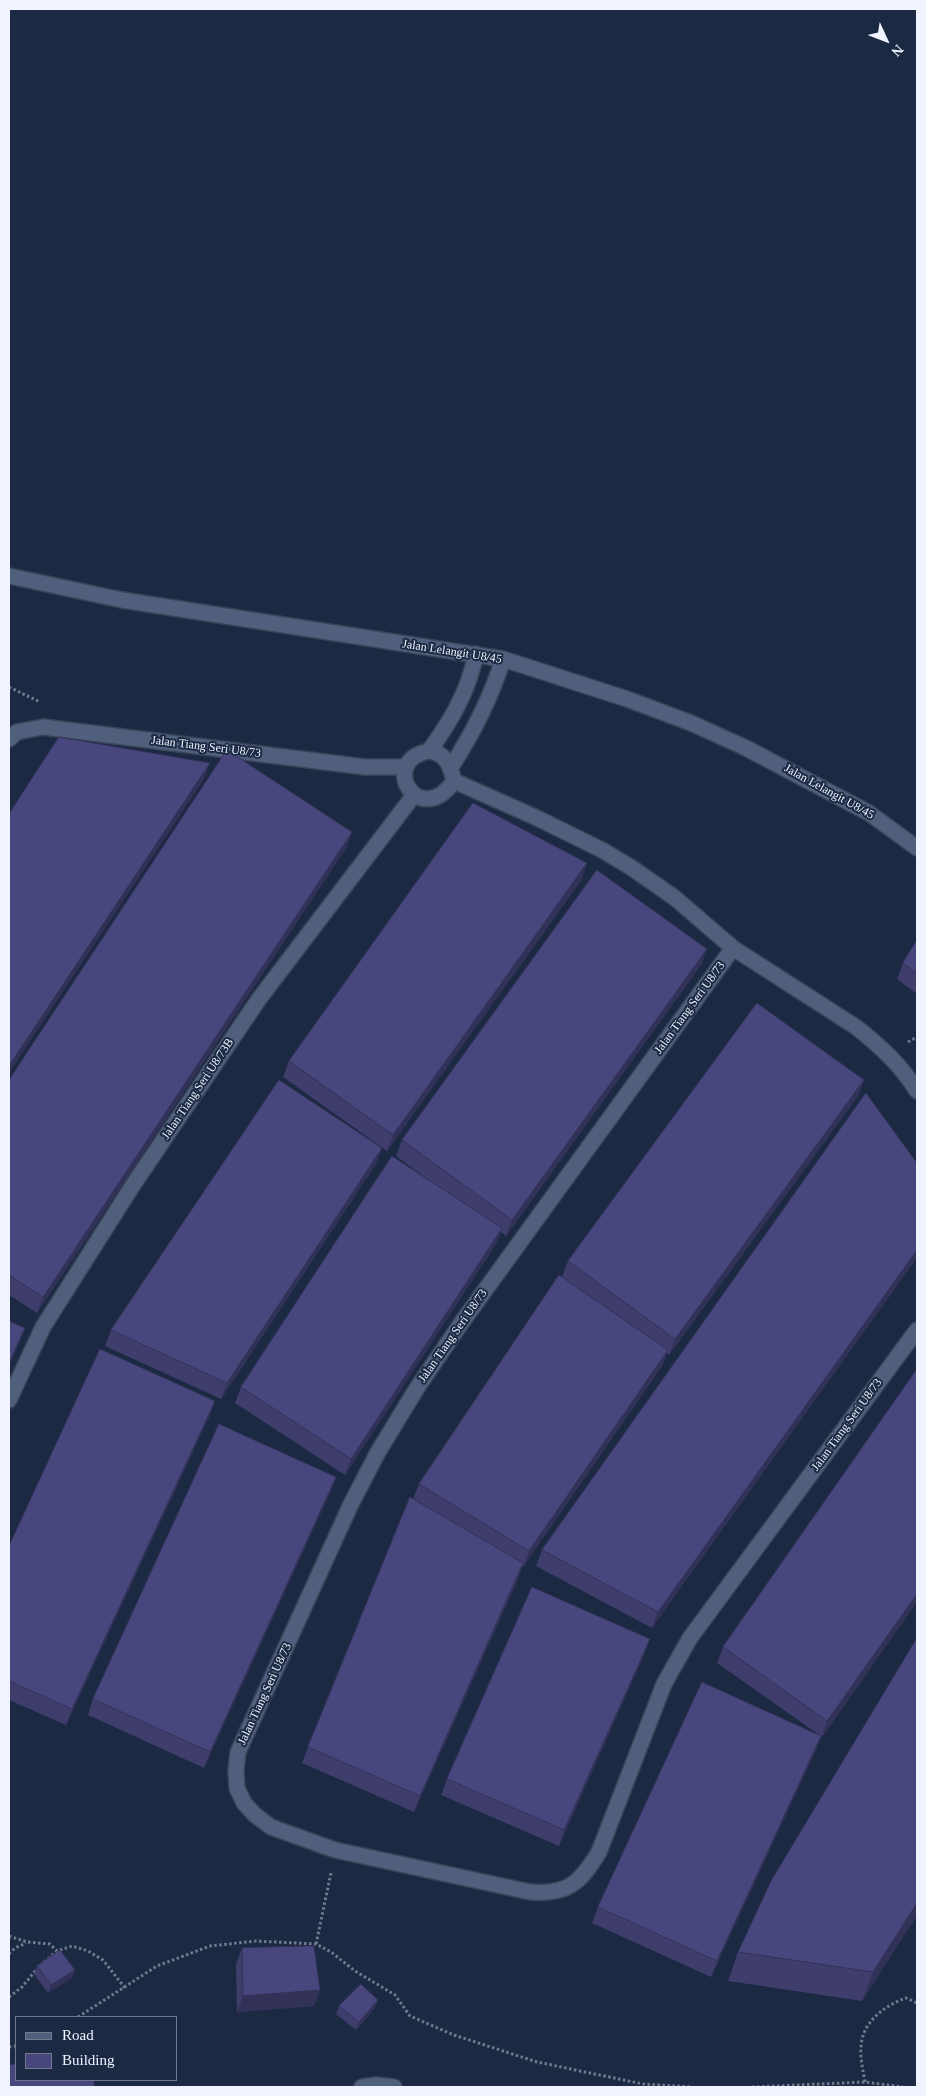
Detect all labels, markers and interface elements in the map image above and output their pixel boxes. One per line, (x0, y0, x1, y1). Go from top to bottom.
north arrow (861, 15, 911, 65)
text: N (888, 42, 906, 59)
street label: Jalan Lelangit U8/45 (401, 637, 503, 667)
street label: Jalan Tiang Seri U8/73 (150, 733, 262, 761)
street label: Jalan Lelangit U8/45 (781, 761, 877, 823)
street label: Jalan Tiang Seri U8/73 (652, 959, 728, 1057)
street label: Jalan Tiang Seri U8/73B (159, 1036, 237, 1142)
street label: Jalan Tiang Seri U8/73 (415, 1287, 491, 1385)
street label: Jalan Tiang Seri U8/73 (809, 1376, 885, 1474)
street label: Jalan Tiang Seri U8/73 (235, 1641, 295, 1747)
legend (15, 2016, 178, 2081)
text: Road (62, 2027, 94, 2043)
text: Building (62, 2052, 115, 2068)

